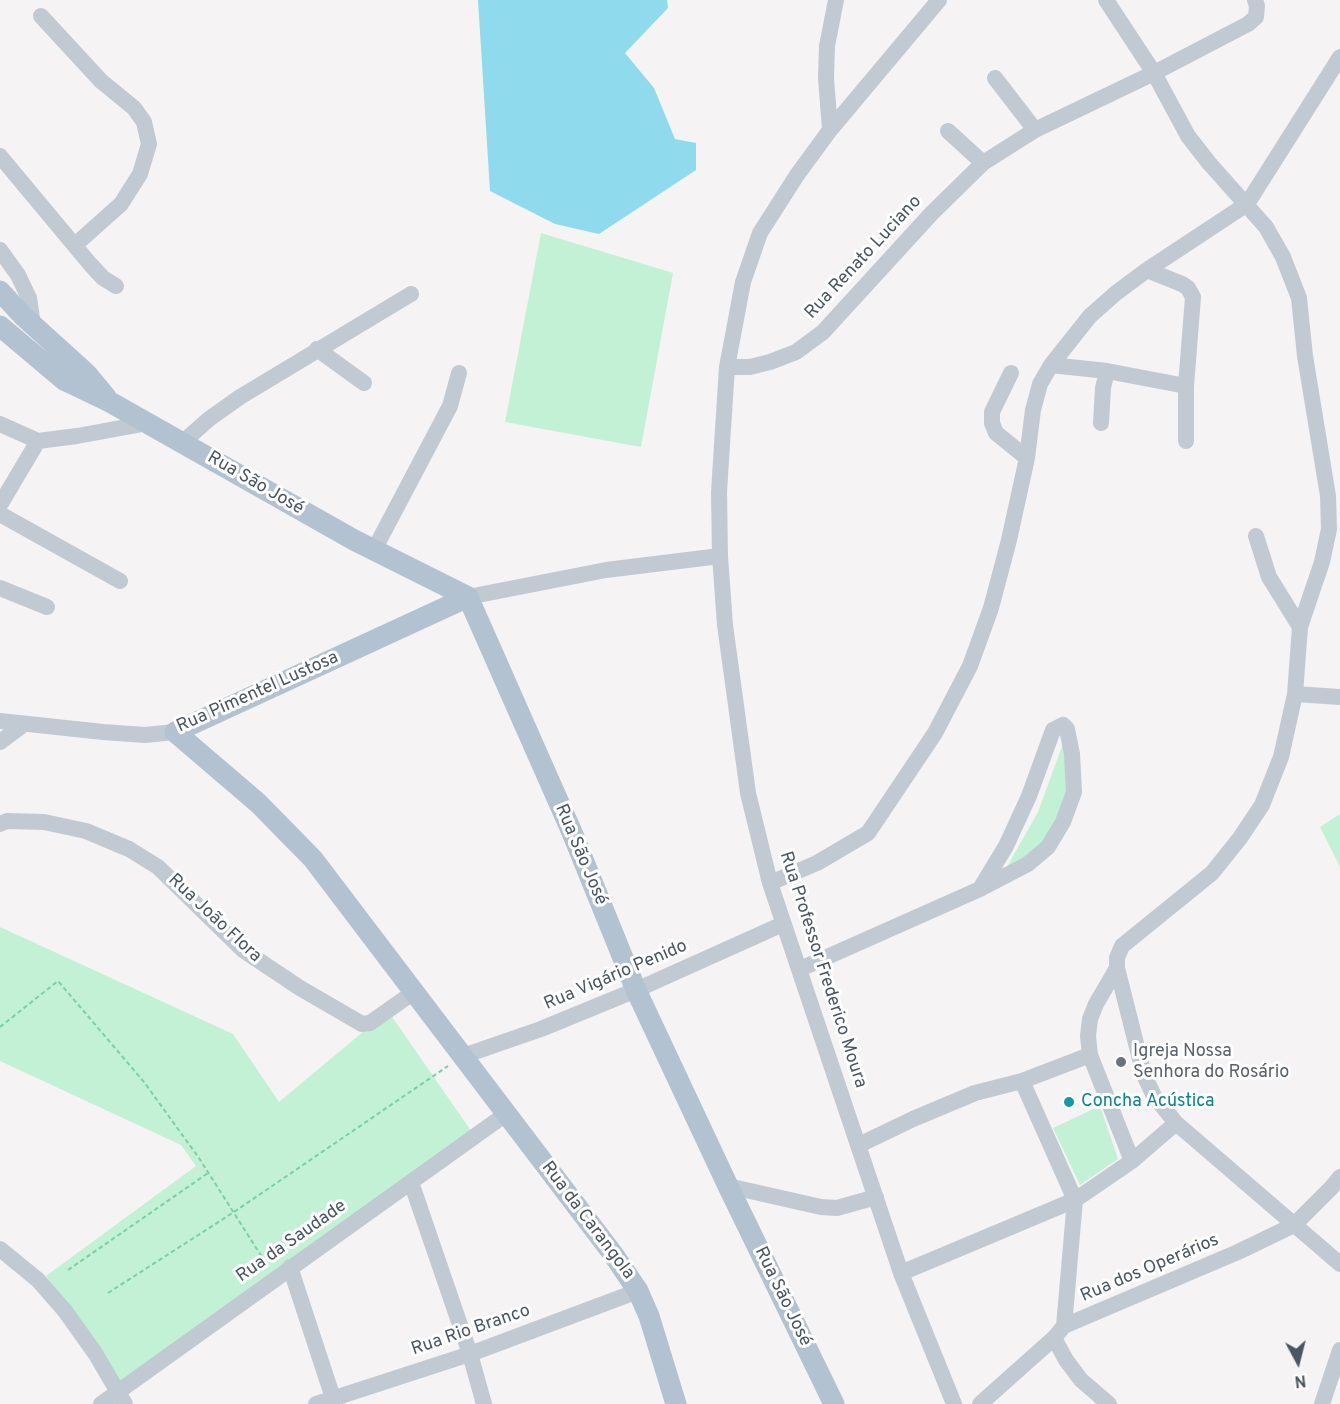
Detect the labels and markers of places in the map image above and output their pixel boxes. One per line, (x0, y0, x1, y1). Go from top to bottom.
place label: Igreja Nossa Senhora do Rosário (1133, 1041, 1289, 1084)
marker: Igreja Nossa Senhora do Rosário (1114, 1055, 1128, 1069)
place label: Concha Acústica (1081, 1091, 1215, 1113)
marker: Concha Acústica (1062, 1095, 1076, 1109)

